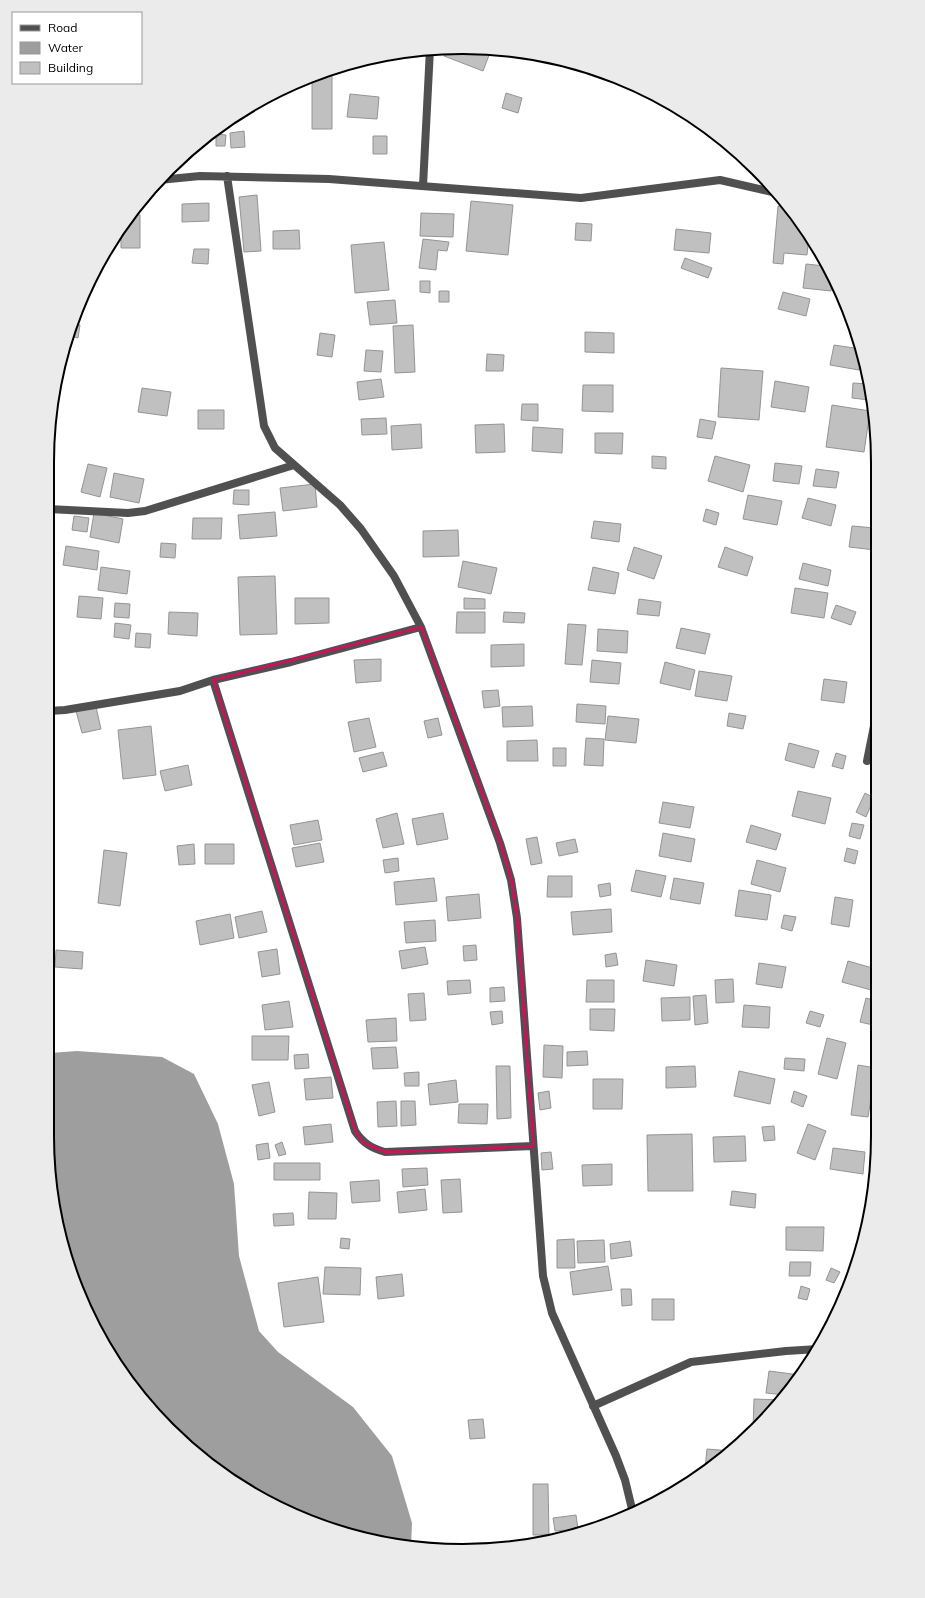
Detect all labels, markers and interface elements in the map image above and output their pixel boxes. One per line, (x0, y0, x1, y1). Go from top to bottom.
legend (12, 12, 142, 84)
text: Road (48, 20, 77, 35)
text: Water (48, 40, 84, 55)
text: Building (48, 60, 93, 75)

